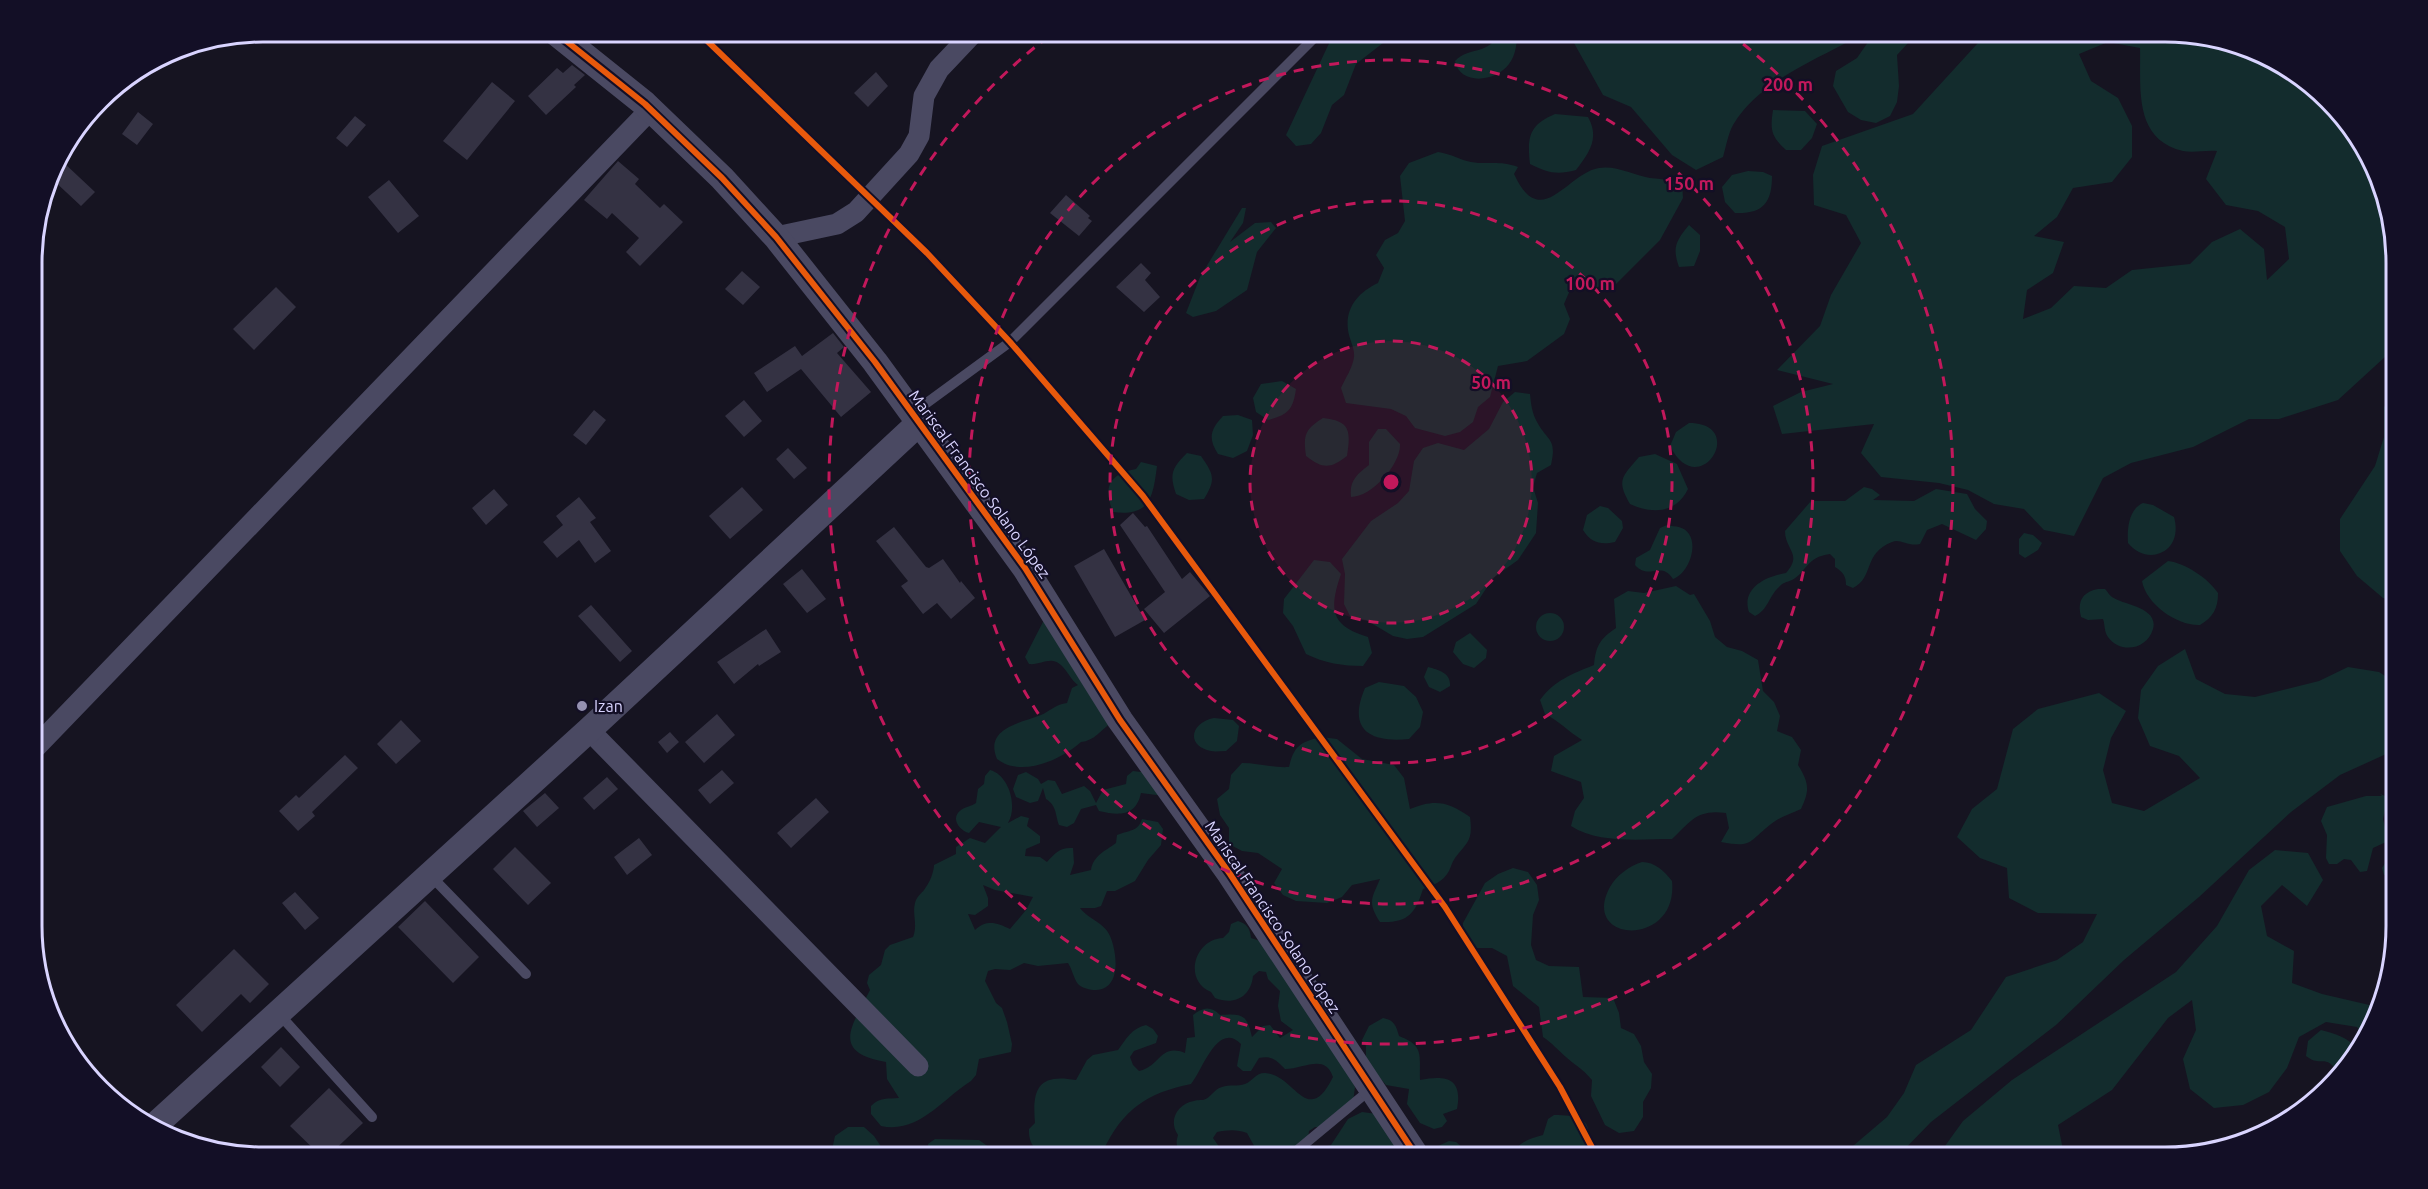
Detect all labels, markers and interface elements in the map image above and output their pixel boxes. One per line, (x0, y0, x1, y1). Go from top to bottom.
text: 200 m (1763, 74, 1813, 94)
text: 150 m (1664, 173, 1714, 193)
text: 100 m (1565, 273, 1615, 293)
text: 50 m (1471, 372, 1511, 392)
street label: Mariscal Francisco Solano López (906, 386, 1054, 582)
centre of rings (1381, 472, 1401, 492)
place label: Izan (594, 697, 623, 715)
marker: Izan (575, 699, 589, 713)
street label: Mariscal Francisco Solano López (1202, 817, 1344, 1017)

